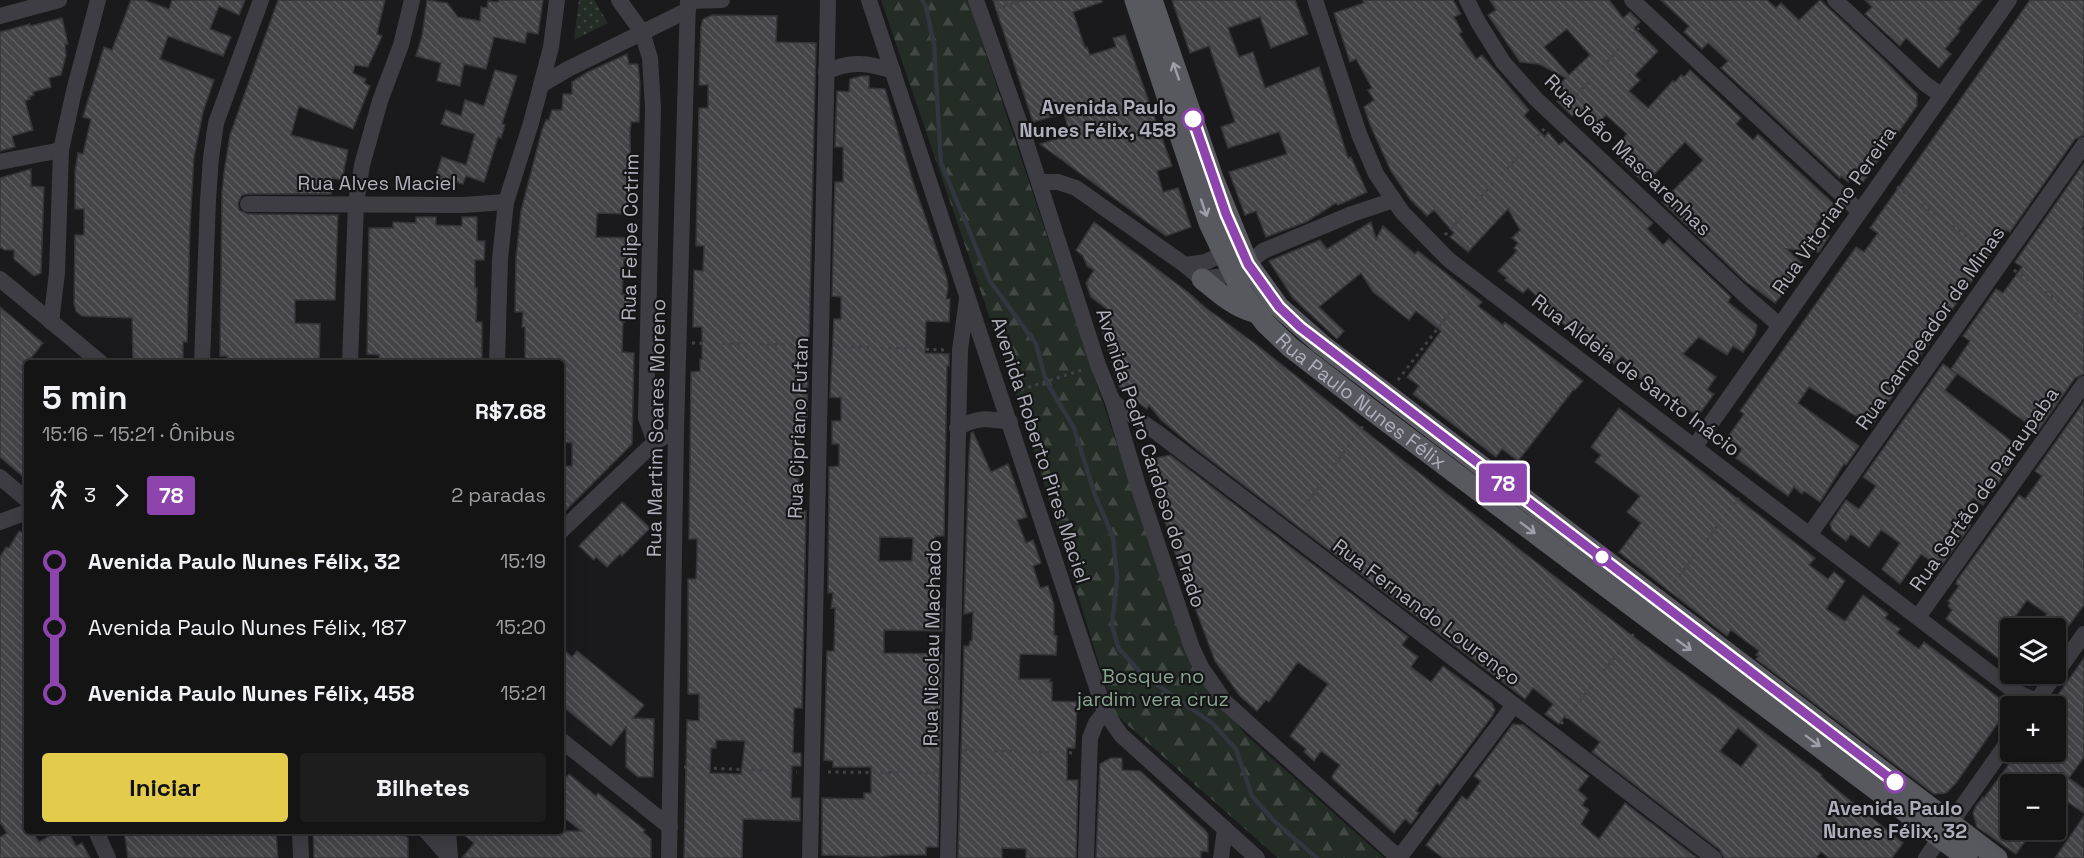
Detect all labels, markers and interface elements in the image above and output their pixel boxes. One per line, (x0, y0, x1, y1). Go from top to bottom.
one-way arrow (1170, 63, 1181, 81)
street label: Rua João Mascarenhas (1539, 68, 1717, 242)
place label: Avenida Paulo Nunes Félix, 458 (1019, 94, 1176, 143)
marker: Avenida Paulo Nunes Félix, 458 (1182, 108, 1204, 130)
street label: Rua Vitoriano Pereira (1766, 121, 1902, 299)
street label: Rua Felipe Cotrim (616, 153, 644, 321)
street label: Rua Alves Maciel (298, 170, 456, 196)
one-way arrow (1199, 198, 1210, 217)
street label: Rua Campeador de Minas (1850, 221, 2010, 435)
street label: Rua Aldeia de Santo Inácio (1527, 288, 1745, 462)
street label: Rua Martim Soares Moreno (641, 299, 671, 557)
street label: Avenida Pedro Cardoso do Prado (1090, 305, 1212, 611)
street label: Avenida Roberto Pires Maciel (986, 314, 1096, 586)
street label: Rua Paulo Nunes Félix (1270, 327, 1452, 475)
street label: Rua Cipriano Futan (782, 337, 814, 519)
text: 5 min (42, 377, 127, 419)
street label: Rua Sertão de Paraupaba (1903, 382, 2065, 596)
text: R$7.68 (475, 397, 546, 425)
text: 15:16 – 15:21 · Ônibus (42, 421, 235, 447)
line badge: 78 (1476, 464, 1530, 502)
text: 78 (1491, 470, 1515, 497)
icon: walk (42, 479, 75, 512)
icon: forward (105, 479, 138, 512)
text: 3 (84, 482, 96, 508)
text: 78 (159, 482, 183, 509)
text: 2 paradas (451, 482, 546, 508)
one-way arrow (1519, 521, 1535, 534)
street label: Rua Fernando Lourenço (1328, 533, 1526, 691)
street label: Rua Nicolau Machado (917, 539, 947, 747)
text: Avenida Paulo Nunes Félix, 32 (88, 547, 400, 575)
text: 15:19 (500, 548, 546, 574)
unlabelled marker (1593, 548, 1611, 566)
text: Avenida Paulo Nunes Félix, 187 (88, 613, 407, 641)
text: 15:20 (496, 614, 546, 640)
map controls (2000, 618, 2066, 840)
button: layers (2000, 618, 2066, 684)
one-way arrow (1675, 638, 1691, 651)
park label: Bosque no jardim vera cruz (1076, 663, 1229, 712)
text: Avenida Paulo Nunes Félix, 458 (88, 679, 414, 707)
text: 15:21 (500, 680, 546, 706)
button: + (2000, 696, 2066, 762)
one-way arrow (1805, 734, 1821, 747)
button: Iniciar (42, 753, 288, 822)
button: Bilhetes (300, 753, 546, 822)
marker: Avenida Paulo Nunes Félix, 32 (1884, 771, 1906, 793)
button: − (2000, 774, 2066, 840)
place label: Avenida Paulo Nunes Félix, 32 (1823, 795, 1967, 844)

